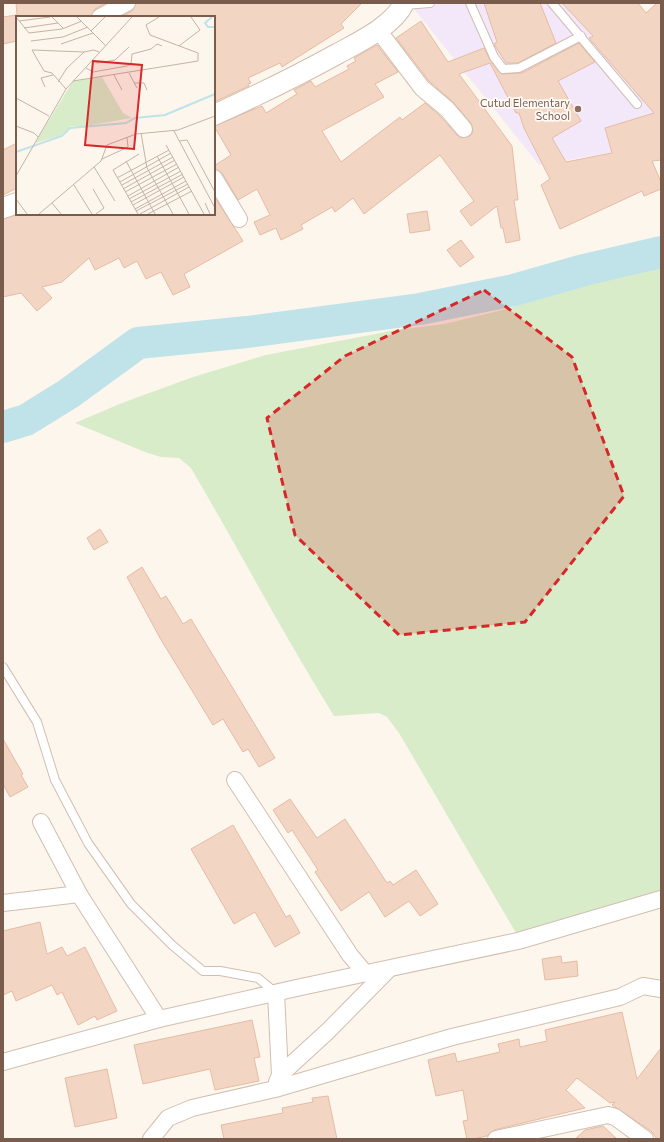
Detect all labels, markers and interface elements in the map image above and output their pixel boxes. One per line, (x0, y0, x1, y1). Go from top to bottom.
inset map (16, 16, 215, 215)
place label: Cutud Elementary School (480, 96, 570, 122)
marker: Cutud Elementary School (573, 104, 583, 114)

